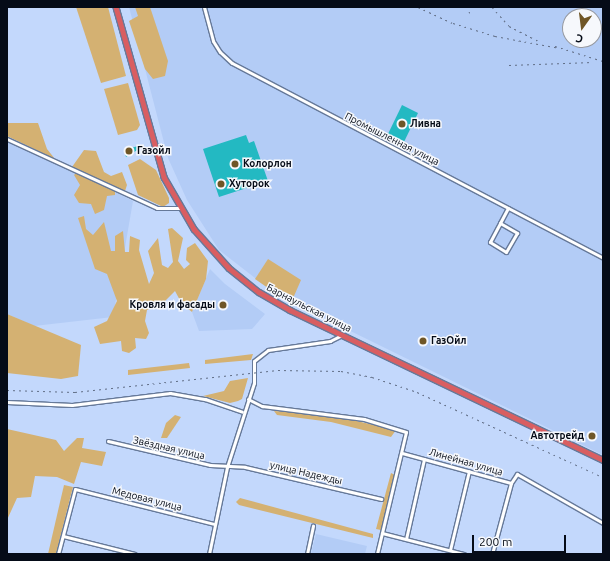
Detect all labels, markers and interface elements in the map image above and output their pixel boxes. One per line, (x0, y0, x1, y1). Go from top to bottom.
north arrow (562, 8, 602, 48)
text: С (574, 32, 584, 45)
street label: Промышленная улица (343, 110, 441, 168)
place label: Ливна (410, 118, 441, 130)
marker: Ливна (397, 119, 407, 129)
place label: Газойл (137, 145, 171, 157)
marker: Газойл (124, 146, 134, 156)
place label: Колорлон (243, 158, 292, 170)
marker: Колорлон (230, 159, 240, 169)
place label: Хуторок (229, 178, 270, 190)
marker: Хуторок (216, 179, 226, 189)
street label: Барнаульская улица (264, 281, 354, 335)
place label: Кровля и фасады (130, 299, 215, 311)
marker: Кровля и фасады (218, 300, 228, 310)
place label: ГазОйл (431, 335, 466, 347)
marker: ГазОйл (418, 336, 428, 346)
place label: Автотрейд (531, 430, 584, 442)
marker: Автотрейд (587, 431, 597, 441)
street label: Звёздная улица (132, 434, 206, 462)
street label: Линейная улица (428, 446, 504, 478)
street label: улица Надежды (269, 459, 343, 487)
street label: Медовая улица (111, 485, 183, 513)
scale bar (474, 527, 568, 553)
text: 200 m (479, 535, 512, 548)

